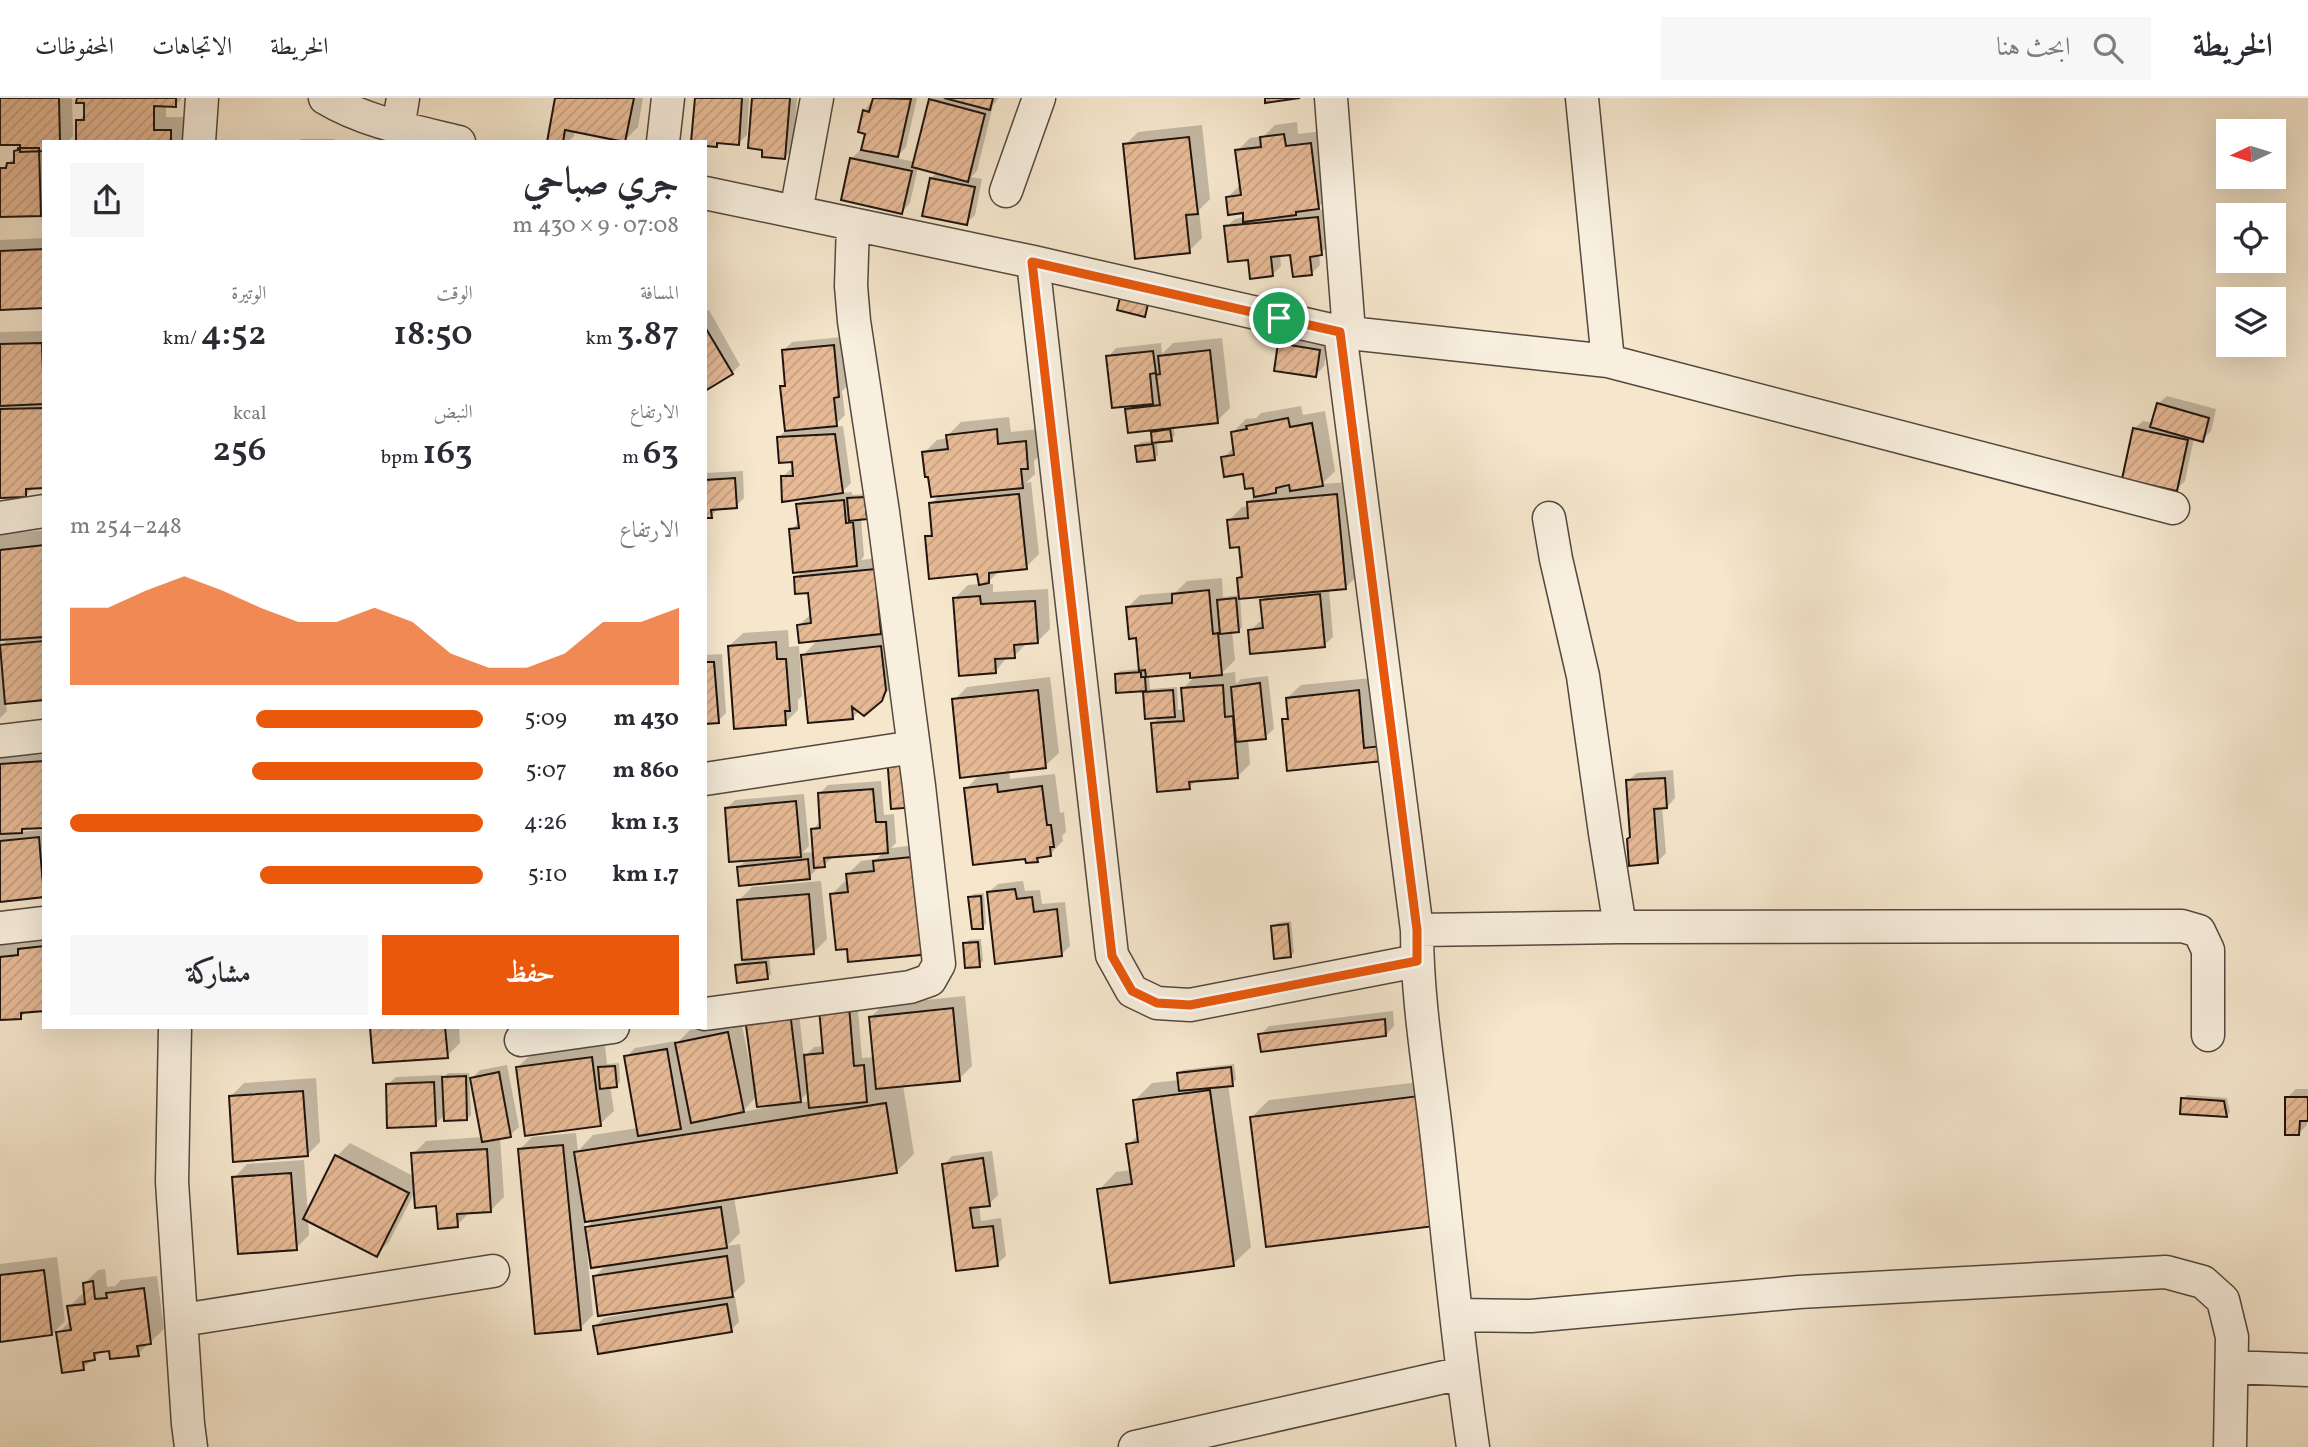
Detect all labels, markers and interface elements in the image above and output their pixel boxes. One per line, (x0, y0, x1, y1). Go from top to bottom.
search box (1661, 17, 2151, 80)
text: الخريطة (2193, 25, 2273, 71)
icon: search (2089, 29, 2127, 67)
text: ابحث هنا (1996, 30, 2071, 66)
text: المحفوظات (35, 31, 114, 65)
text: الاتجاهات (152, 31, 232, 65)
text: الخريطة (270, 31, 329, 65)
north arrow (2216, 119, 2286, 189)
map controls (2216, 119, 2286, 357)
text: جري صباحي (523, 157, 679, 210)
button: share (70, 163, 144, 237)
button: locate (2216, 203, 2286, 273)
text: 07:08 · 9 × 430 m (513, 210, 679, 242)
text: الوتيرة (231, 281, 266, 307)
text: الوقت (436, 281, 473, 307)
text: المسافة (640, 281, 679, 307)
button: layers (2216, 287, 2286, 357)
pin (1249, 288, 1309, 348)
icon: arrive (1260, 299, 1298, 337)
text: 4:52 (201, 311, 266, 359)
text: 18:50 (393, 311, 473, 359)
text: 3.87 (616, 311, 679, 359)
text: /km (163, 326, 201, 352)
text: km (585, 326, 616, 352)
text: النبض (434, 400, 473, 426)
text: الارتفاع (630, 400, 679, 426)
text: kcal (233, 401, 266, 427)
text: 256 (212, 427, 266, 475)
text: 163 (423, 430, 473, 478)
text: 63 (643, 430, 679, 478)
text: bpm (381, 445, 423, 471)
text: m (622, 445, 643, 471)
text: 248–254 m (70, 511, 182, 543)
text: الارتفاع (619, 515, 679, 547)
text: 5:09 (525, 703, 567, 735)
text: 430 m (613, 703, 679, 735)
text: 5:07 (526, 755, 567, 787)
text: 860 m (613, 755, 679, 787)
text: 4:26 (524, 807, 567, 839)
text: 1.3 km (611, 807, 679, 839)
text: 5:10 (528, 859, 567, 891)
text: 1.7 km (612, 859, 679, 891)
button: مشاركة (70, 935, 368, 1015)
button: حفظ (382, 935, 679, 1015)

